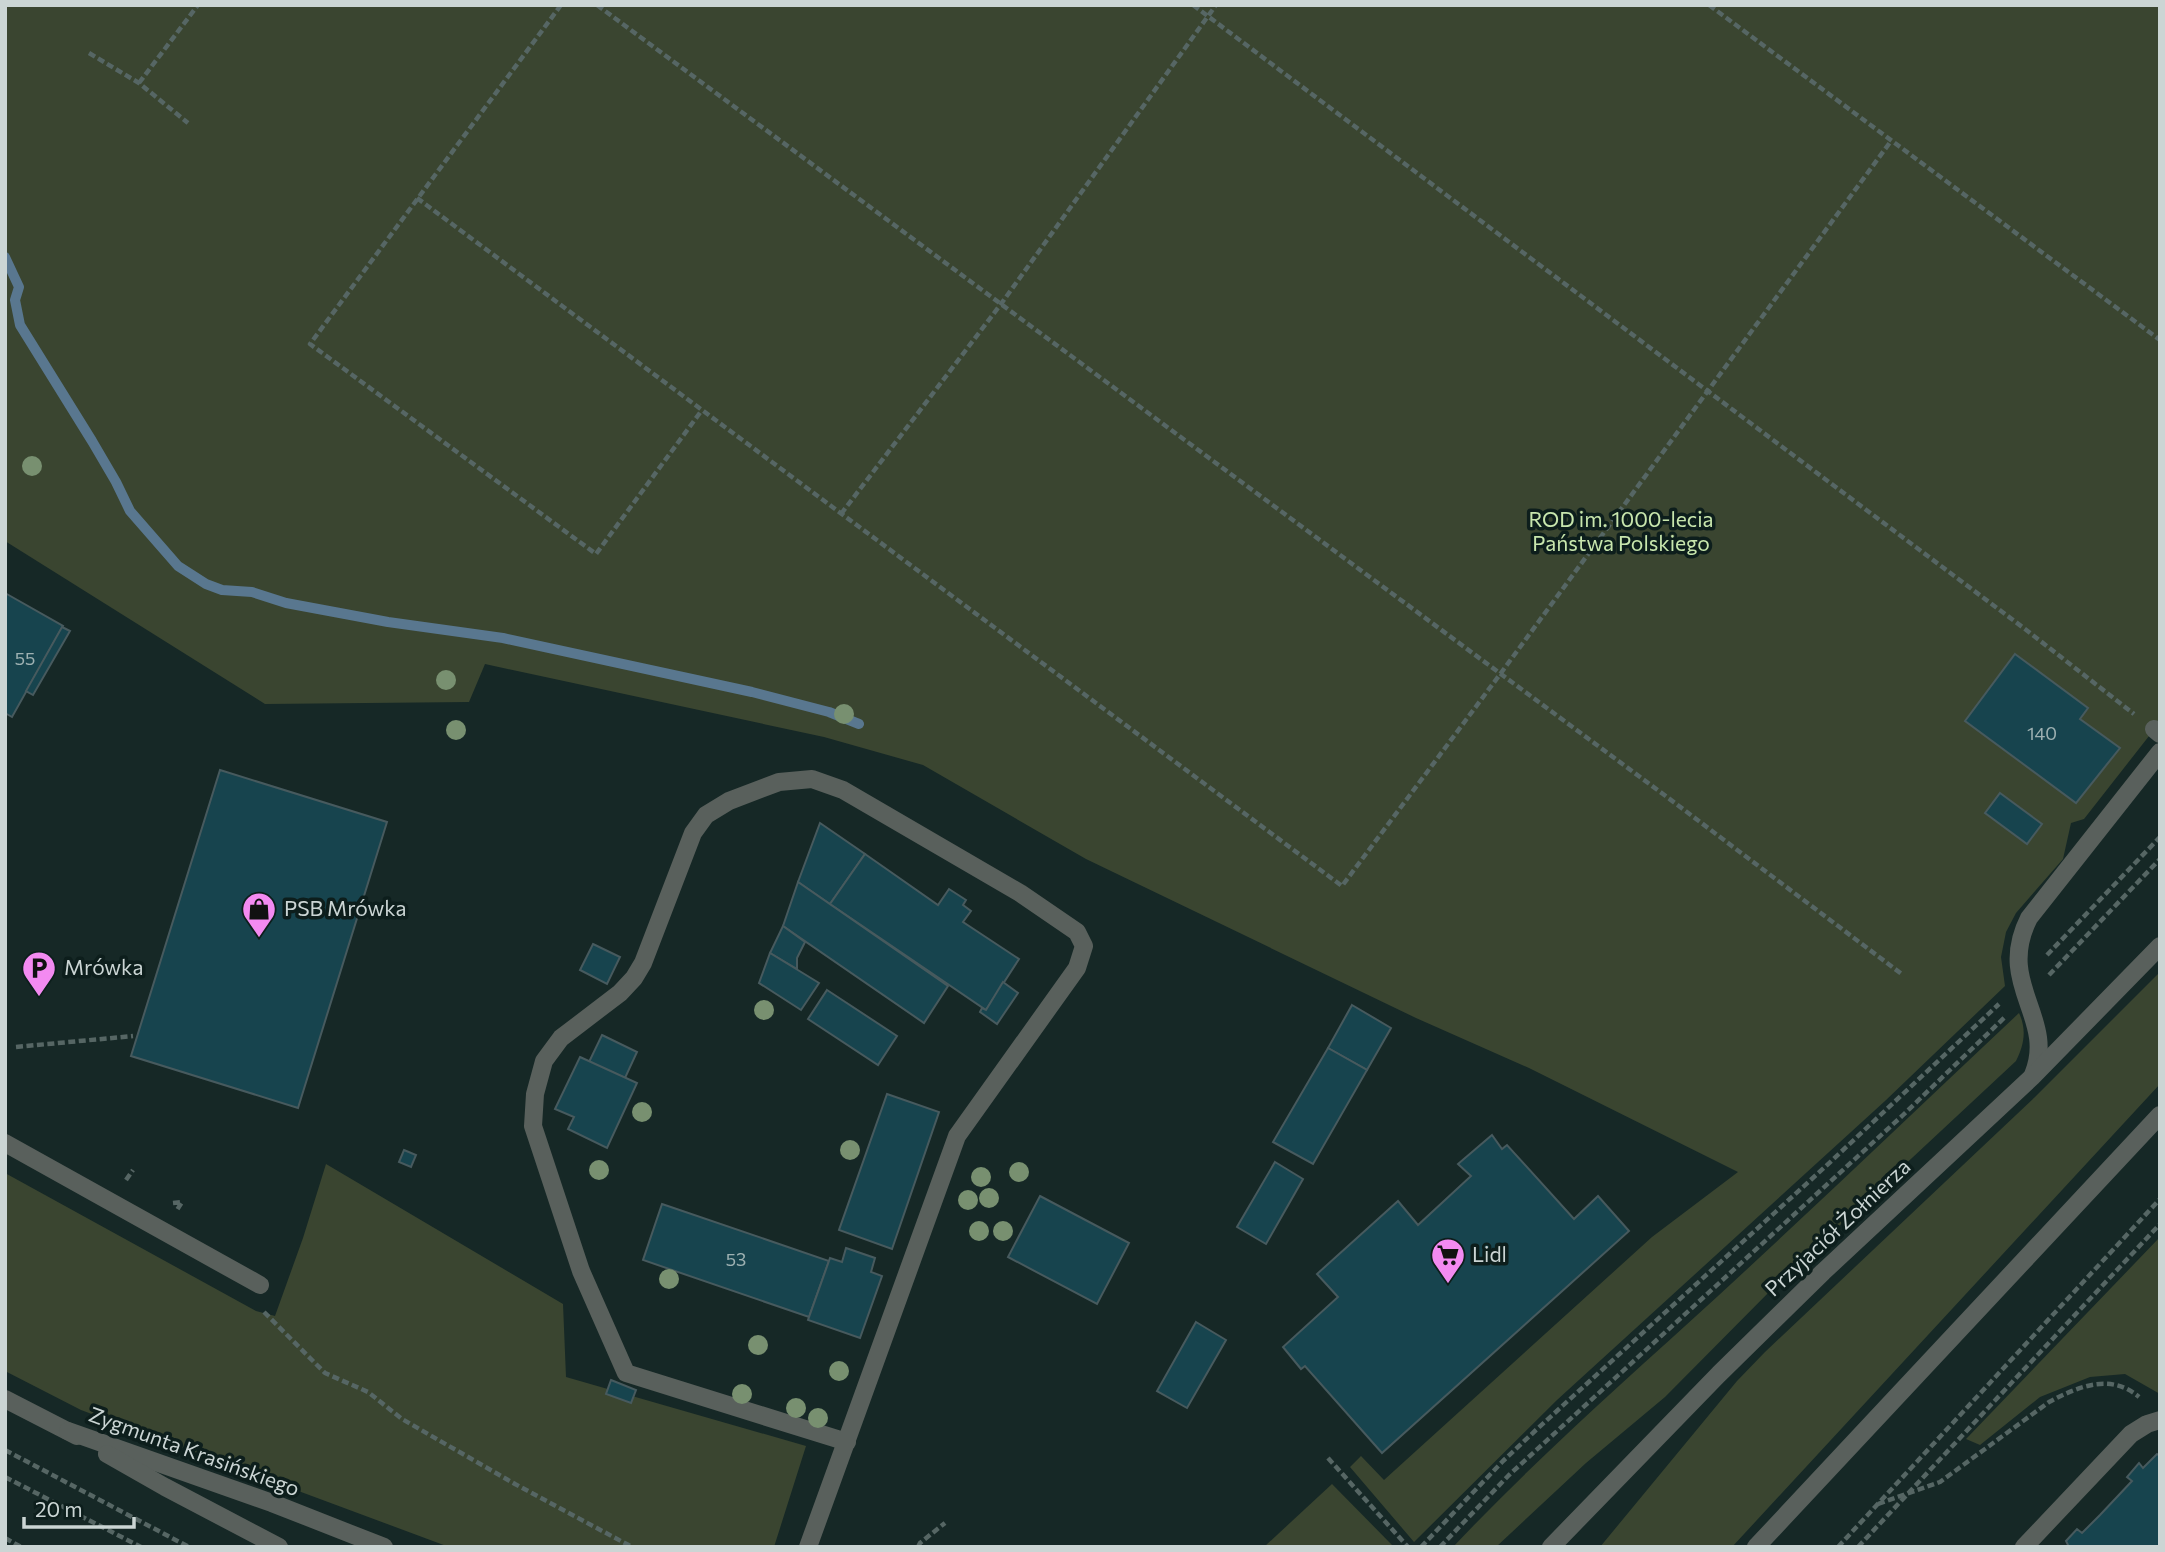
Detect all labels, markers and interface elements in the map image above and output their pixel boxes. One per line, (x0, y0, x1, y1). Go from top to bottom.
park label: ROD im. 1000-lecia Państwa Polskiego (1528, 506, 1714, 555)
house number: 55 (15, 647, 35, 669)
house number: 140 (2027, 722, 2057, 744)
shop icon: PSB Mrówka (240, 890, 278, 939)
place label: PSB Mrówka (284, 895, 407, 920)
parking icon: Mrówka (20, 949, 58, 998)
place label: Mrówka (64, 954, 144, 979)
street label: Przyjaciół Żołnierza (1759, 1153, 1915, 1301)
supermarket icon: Lidl (1429, 1236, 1467, 1285)
place label: Lidl (1472, 1241, 1507, 1266)
house number: 53 (726, 1248, 746, 1270)
street label: Zygmunta Krasińskiego (86, 1401, 303, 1500)
scale bar (24, 1486, 135, 1530)
text: 20 m (35, 1496, 83, 1521)

